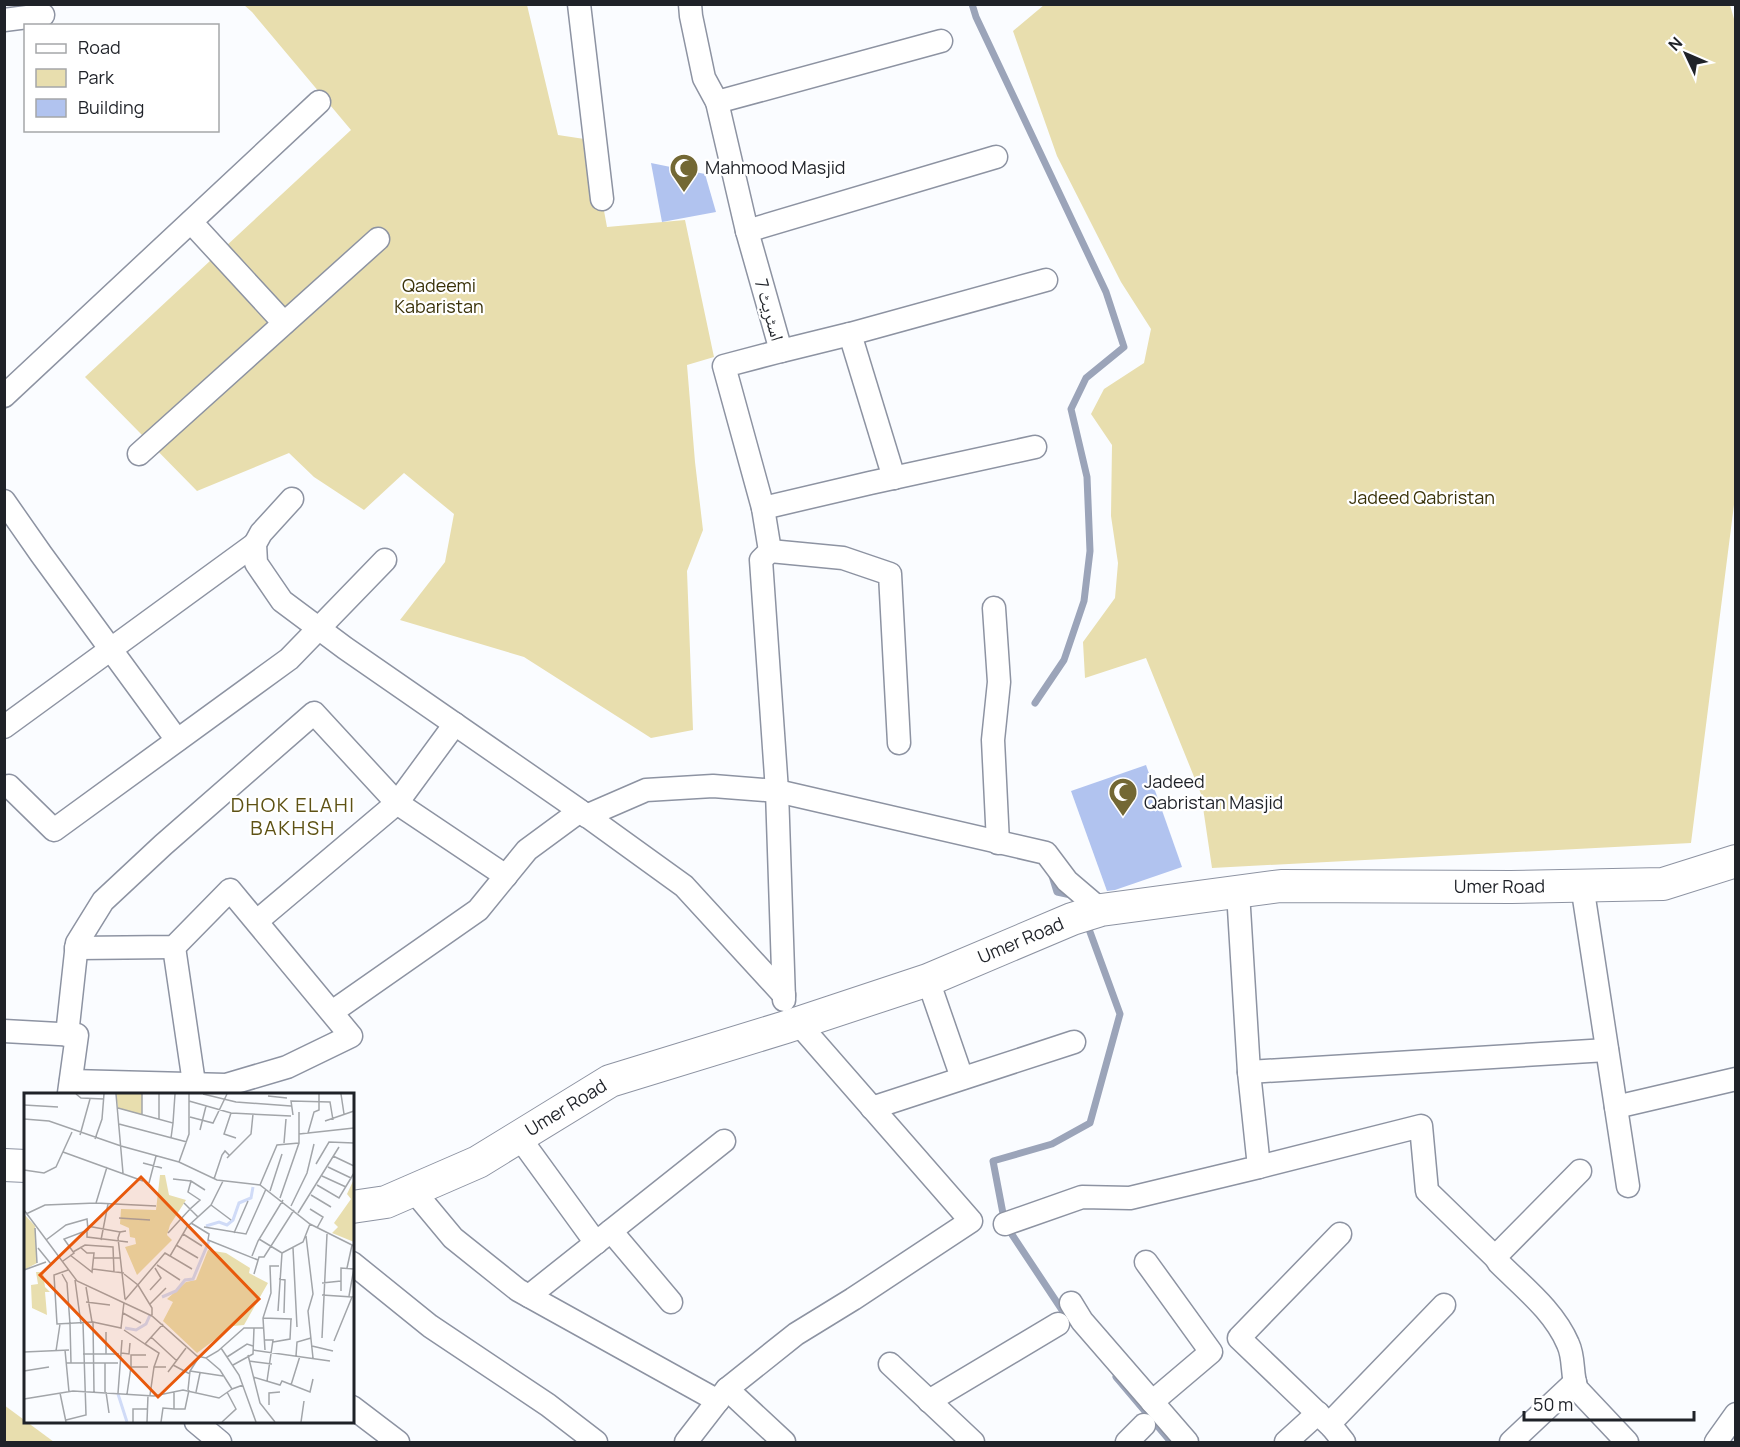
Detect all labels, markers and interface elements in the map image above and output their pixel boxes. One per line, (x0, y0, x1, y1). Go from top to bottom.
legend (24, 24, 219, 132)
north arrow (1656, 24, 1716, 84)
text: N (1663, 32, 1687, 55)
text: Road (78, 35, 121, 59)
text: Park (78, 65, 115, 89)
text: Building (78, 95, 144, 119)
mosque icon: Mahmood Masjid (668, 152, 700, 194)
place label: Mahmood Masjid (705, 155, 846, 179)
park label: Qadeemi Kabaristan (394, 273, 484, 318)
street label: اسٹریٹ 7 (750, 276, 790, 344)
park label: Jadeed Qabristan (1349, 485, 1495, 509)
place label: Jadeed Qabristan Masjid (1144, 769, 1283, 814)
mosque icon: Jadeed Qabristan Masjid (1107, 776, 1139, 818)
district label: DHOK ELAHI BAKHSH (231, 791, 355, 841)
street label: Umer Road (1454, 873, 1545, 898)
street label: Umer Road (974, 911, 1067, 969)
street label: Umer Road (520, 1073, 611, 1141)
inset map (24, 1093, 354, 1423)
scale bar (1524, 1384, 1694, 1422)
text: 50 m (1533, 1392, 1573, 1416)

